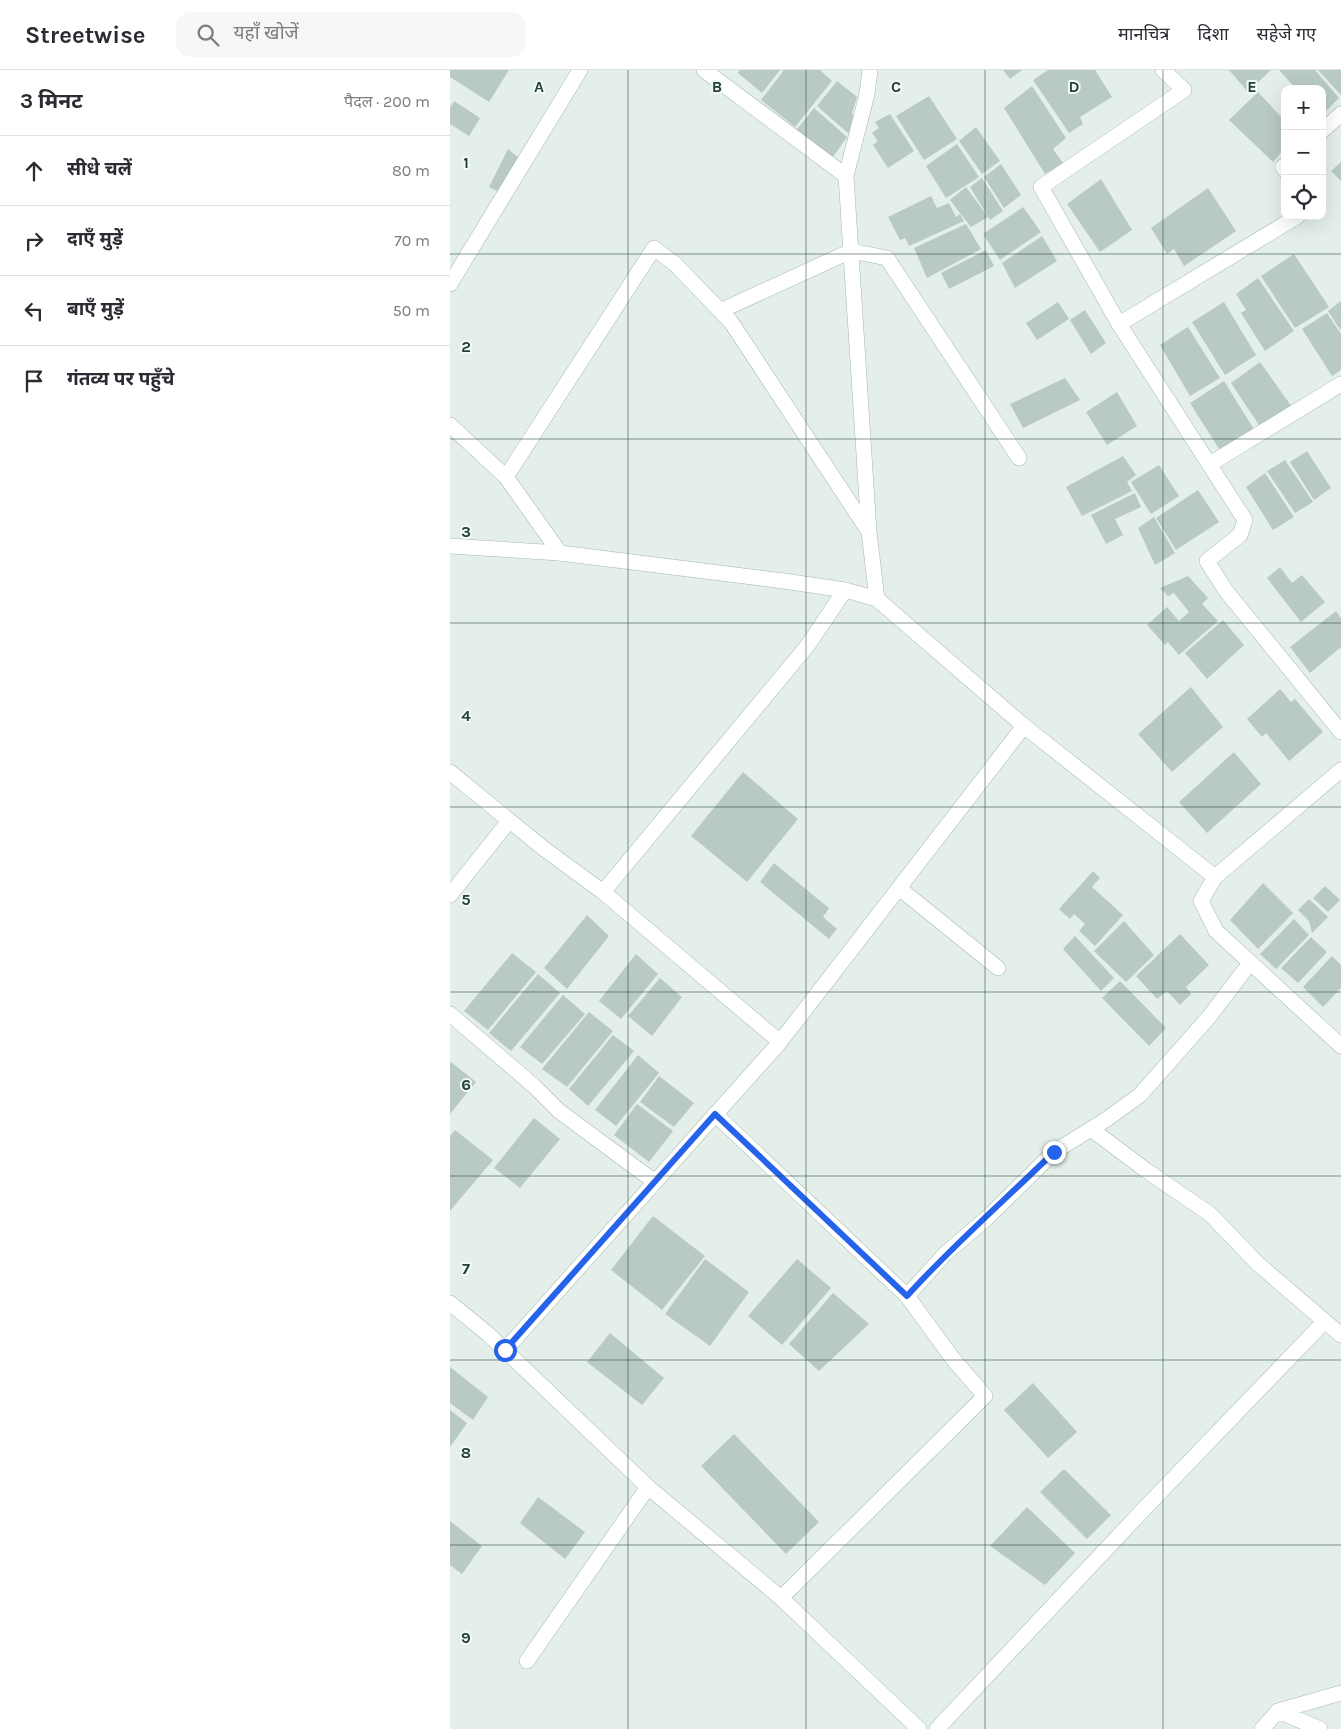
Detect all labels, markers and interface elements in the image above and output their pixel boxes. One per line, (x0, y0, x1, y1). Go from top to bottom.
search box (176, 12, 526, 57)
text: Streetwise (25, 21, 146, 49)
icon: search (194, 21, 222, 49)
text: यहाँ खोजें (234, 22, 299, 44)
text: मानचित्र (1118, 23, 1169, 45)
text: दिशा (1197, 23, 1229, 45)
text: सहेजे गए (1257, 23, 1316, 45)
text: A (534, 77, 544, 96)
text: B (712, 77, 722, 96)
text: C (891, 77, 901, 96)
text: D (1069, 77, 1080, 96)
text: E (1247, 77, 1257, 96)
map controls (1281, 85, 1326, 220)
button: + (1281, 85, 1326, 130)
text: 3 मिनट (20, 89, 82, 113)
text: पैदल · 200 m (344, 92, 430, 111)
button: − (1281, 130, 1326, 175)
text: 1 (463, 153, 469, 172)
icon: ahead (20, 157, 48, 185)
text: सीधे चलें (67, 158, 132, 180)
text: 80 m (392, 161, 430, 180)
button: locate (1281, 175, 1326, 220)
icon: right (20, 227, 48, 255)
text: दाएँ मुड़ें (67, 228, 123, 250)
text: 70 m (394, 231, 430, 250)
icon: left (20, 297, 48, 325)
text: बाएँ मुड़ें (67, 298, 124, 320)
text: 50 m (393, 301, 430, 320)
text: 2 (461, 337, 471, 356)
icon: arrive (20, 367, 48, 395)
text: गंतव्य पर पहुँचे (67, 368, 174, 390)
text: 3 (461, 522, 471, 541)
text: 4 (461, 706, 471, 725)
text: 5 (461, 890, 471, 909)
text: 6 (461, 1075, 471, 1094)
route end (1043, 1141, 1066, 1164)
text: 7 (462, 1259, 470, 1278)
route start (494, 1339, 517, 1362)
text: 8 (461, 1443, 471, 1462)
text: 9 (461, 1628, 471, 1647)

